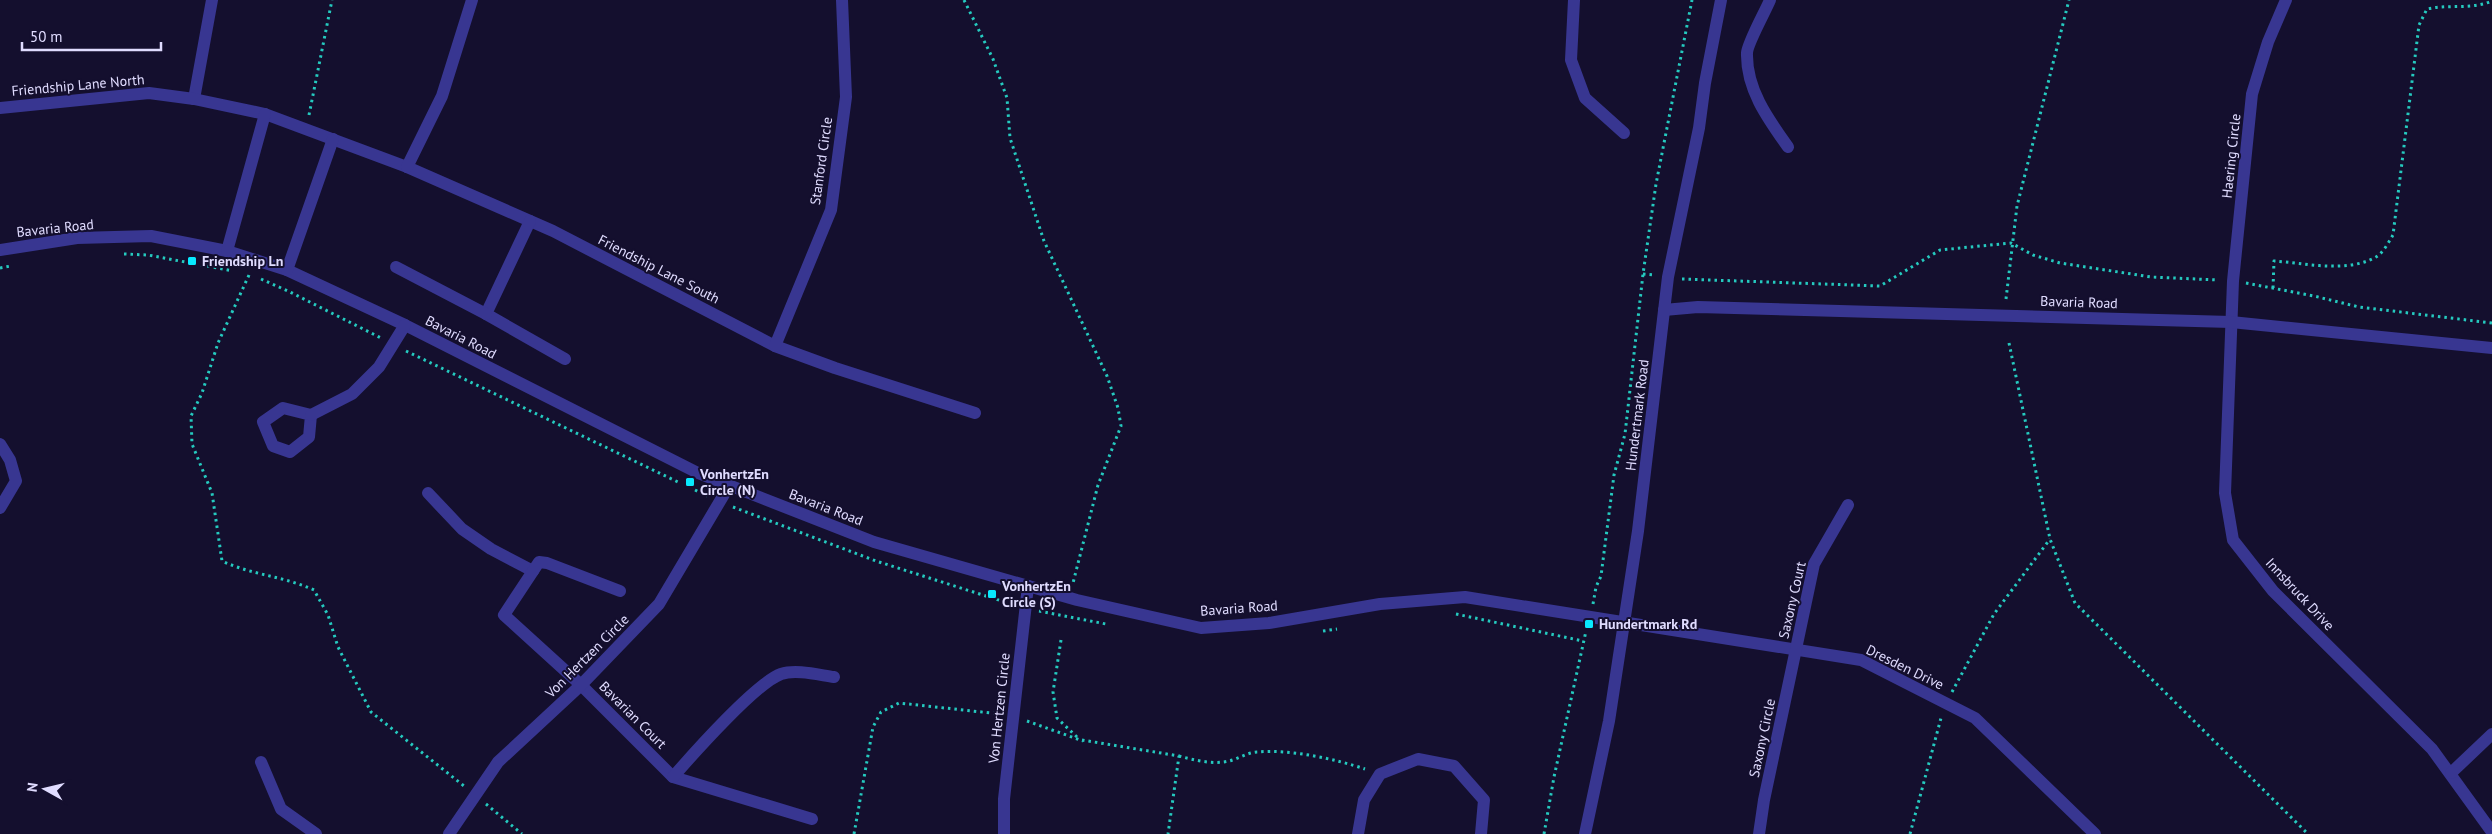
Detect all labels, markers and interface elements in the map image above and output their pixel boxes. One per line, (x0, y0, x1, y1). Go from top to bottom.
scale bar (22, 20, 161, 52)
text: 50 m (30, 27, 63, 46)
street label: Friendship Lane North (11, 70, 145, 100)
street label: Haering Circle (2218, 113, 2244, 199)
street label: Stanford Circle (806, 116, 836, 206)
street label: Bavaria Road (15, 215, 95, 241)
street label: Friendship Lane South (595, 231, 723, 307)
place label: Friendship Ln (202, 252, 283, 270)
marker: Friendship Ln (186, 255, 198, 267)
street label: Bavaria Road (2040, 292, 2118, 312)
street label: Bavaria Road (422, 311, 500, 363)
street label: Hundertmark Road (1621, 358, 1653, 472)
place label: VonhertzEn Circle (N) (699, 465, 769, 499)
marker: VonhertzEn Circle (N) (684, 476, 696, 488)
street label: Bavaria Road (787, 485, 865, 529)
street label: Innsbruck Drive (2262, 554, 2338, 634)
street label: Saxony Court (1774, 559, 1810, 640)
place label: VonhertzEn Circle (S) (1001, 577, 1071, 611)
marker: VonhertzEn Circle (S) (986, 588, 998, 600)
street label: Bavaria Road (1200, 596, 1278, 620)
street label: Von Hertzen Circle (541, 610, 633, 702)
place label: Hundertmark Rd (1599, 615, 1697, 633)
marker: Hundertmark Rd (1583, 618, 1595, 630)
street label: Dresden Drive (1863, 640, 1947, 694)
street label: Von Hertzen Circle (984, 652, 1014, 765)
street label: Bavarian Court (595, 677, 671, 753)
street label: Saxony Circle (1745, 697, 1779, 779)
north arrow (20, 764, 70, 814)
text: N (23, 781, 42, 793)

